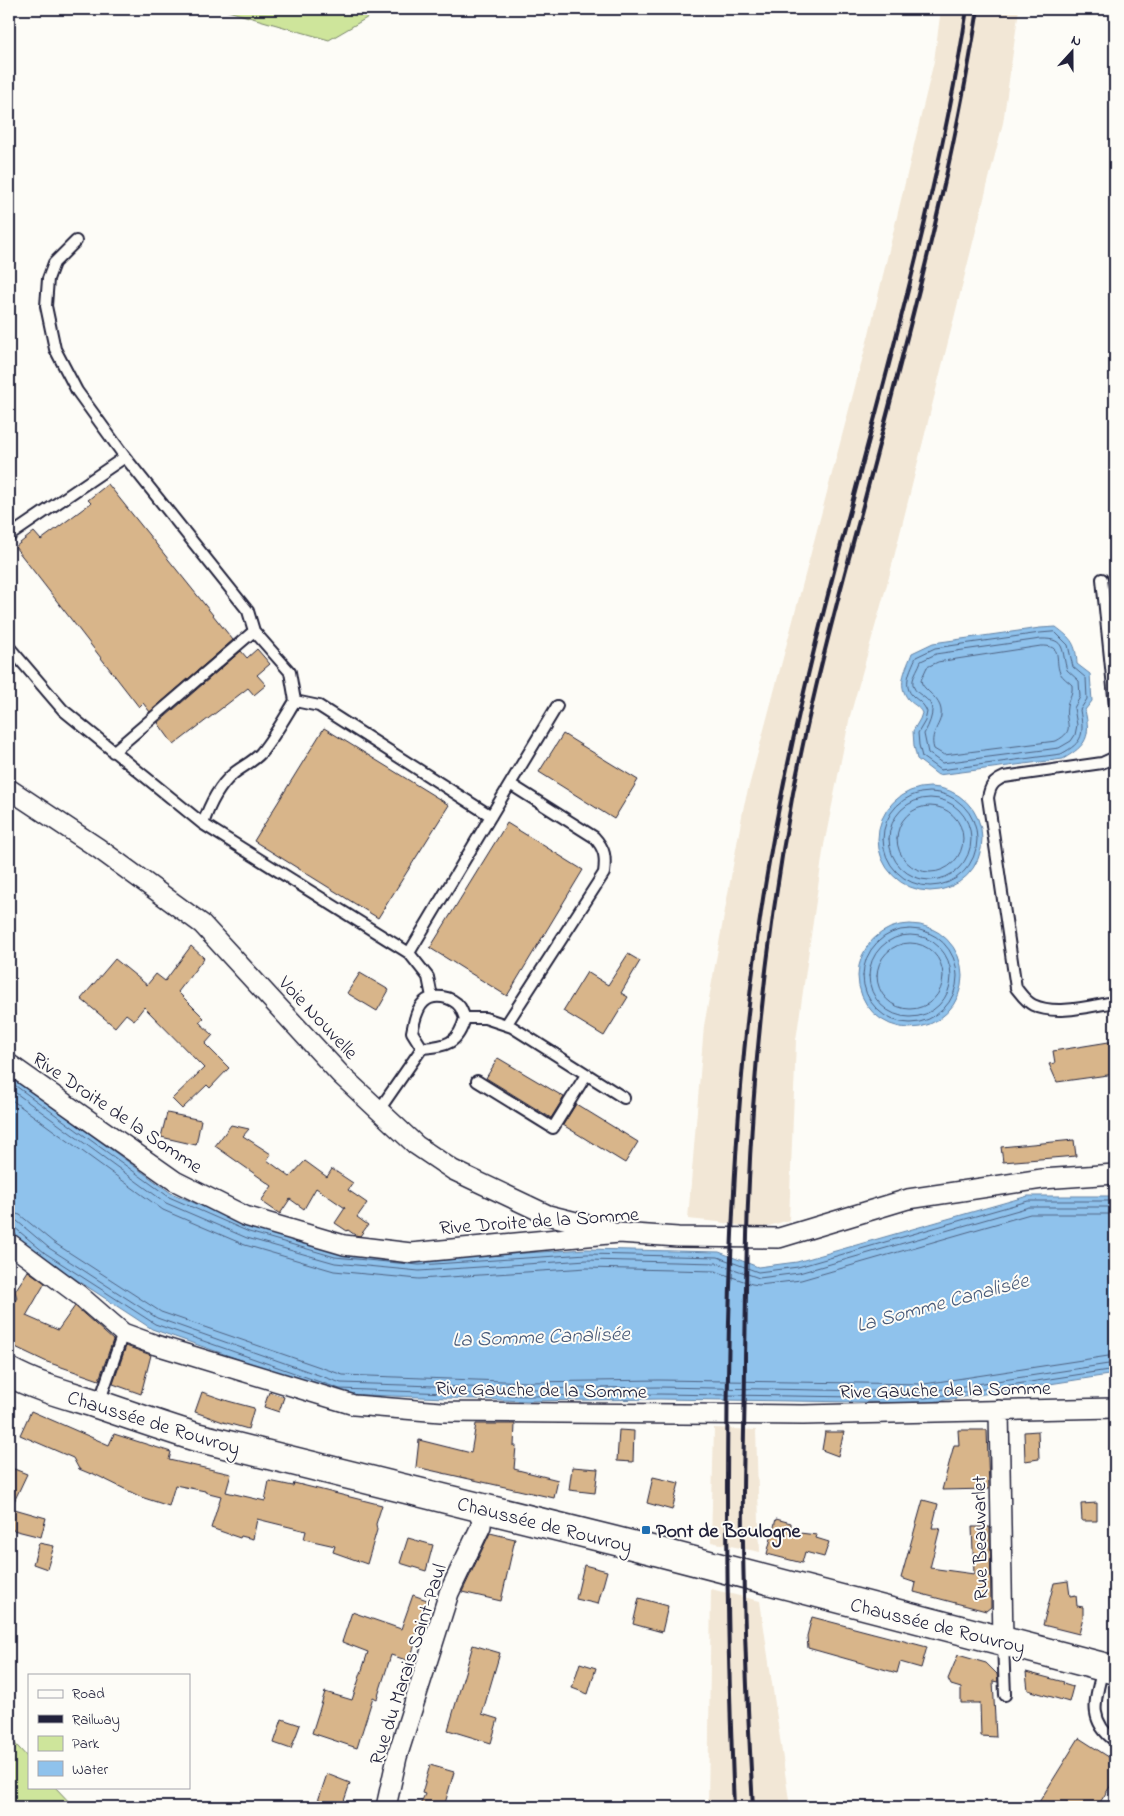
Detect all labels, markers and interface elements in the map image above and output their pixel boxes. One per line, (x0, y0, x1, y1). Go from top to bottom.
north arrow (1046, 28, 1096, 78)
text: N (1068, 30, 1084, 53)
street label: Voie Nouvelle (270, 969, 364, 1067)
street label: Rive Droite de la Somme (26, 1046, 208, 1182)
street label: Rive Droite de la Somme (438, 1201, 640, 1244)
water label: La Somme Canalisée (853, 1266, 1034, 1341)
water label: La Somme Canalisée (452, 1320, 632, 1356)
street label: Rive Gauche de la Somme (435, 1375, 647, 1408)
street label: Rive Gauche de la Somme (839, 1375, 1051, 1408)
street label: Chaussée de Rouvroy (63, 1384, 243, 1464)
street label: Rue Beauvarlet (966, 1475, 997, 1601)
street label: Chaussée de Rouvroy (454, 1491, 635, 1562)
place label: Pont de Boulogne (656, 1518, 801, 1548)
marker: Pont de Boulogne (640, 1524, 652, 1536)
street label: Rue du Marais Saint-Paul (363, 1560, 456, 1769)
street label: Chaussée de Rouvroy (847, 1592, 1028, 1663)
legend (28, 1674, 190, 1788)
text: Road (72, 1683, 105, 1705)
text: Railway (72, 1709, 120, 1732)
text: Park (72, 1733, 100, 1755)
text: Water (72, 1759, 108, 1781)

